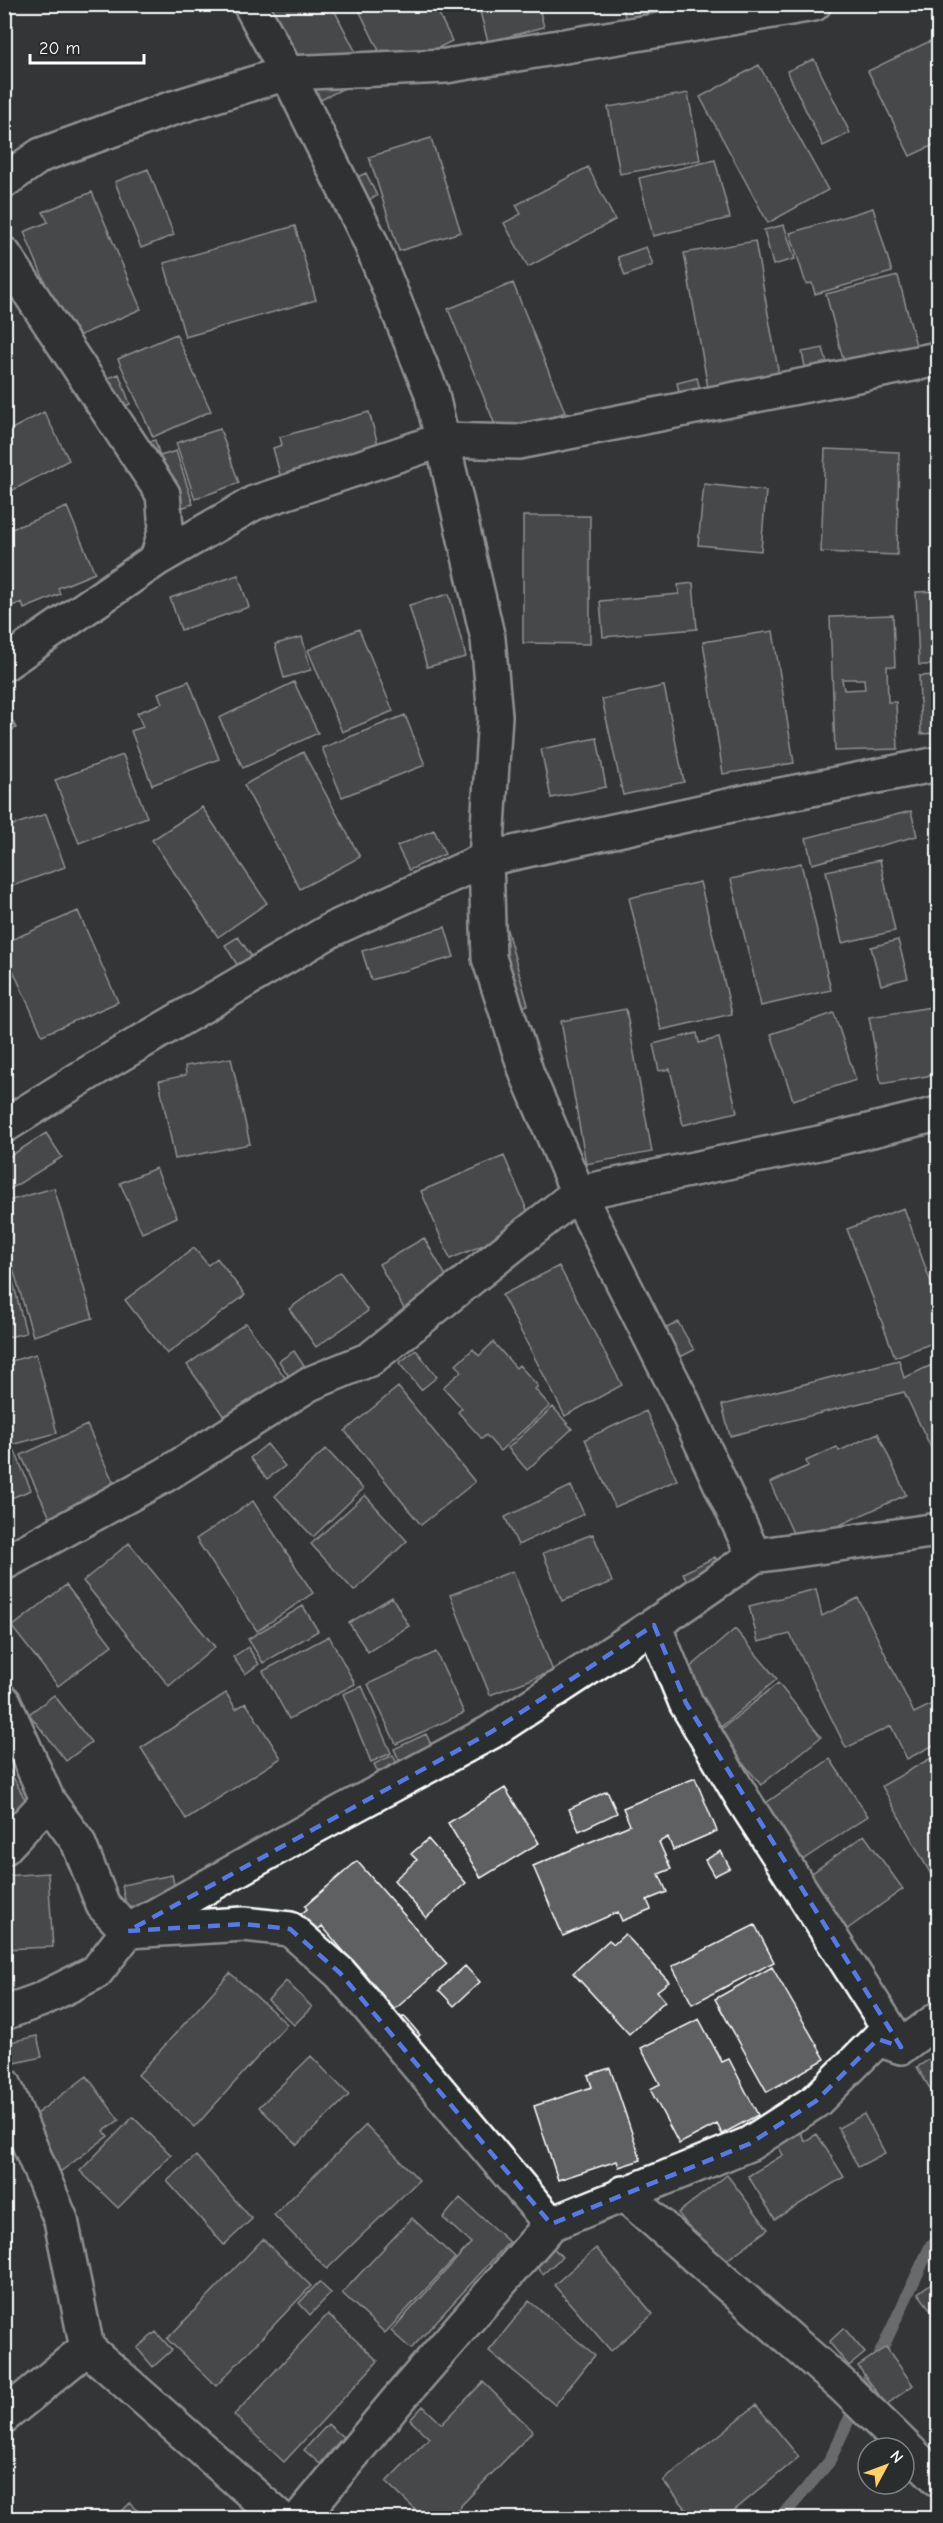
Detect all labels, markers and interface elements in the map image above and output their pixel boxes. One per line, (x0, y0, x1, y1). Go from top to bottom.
scale bar (30, 27, 144, 65)
text: 20 m (39, 38, 80, 59)
north arrow (856, 2436, 916, 2496)
text: N (886, 2447, 907, 2467)

